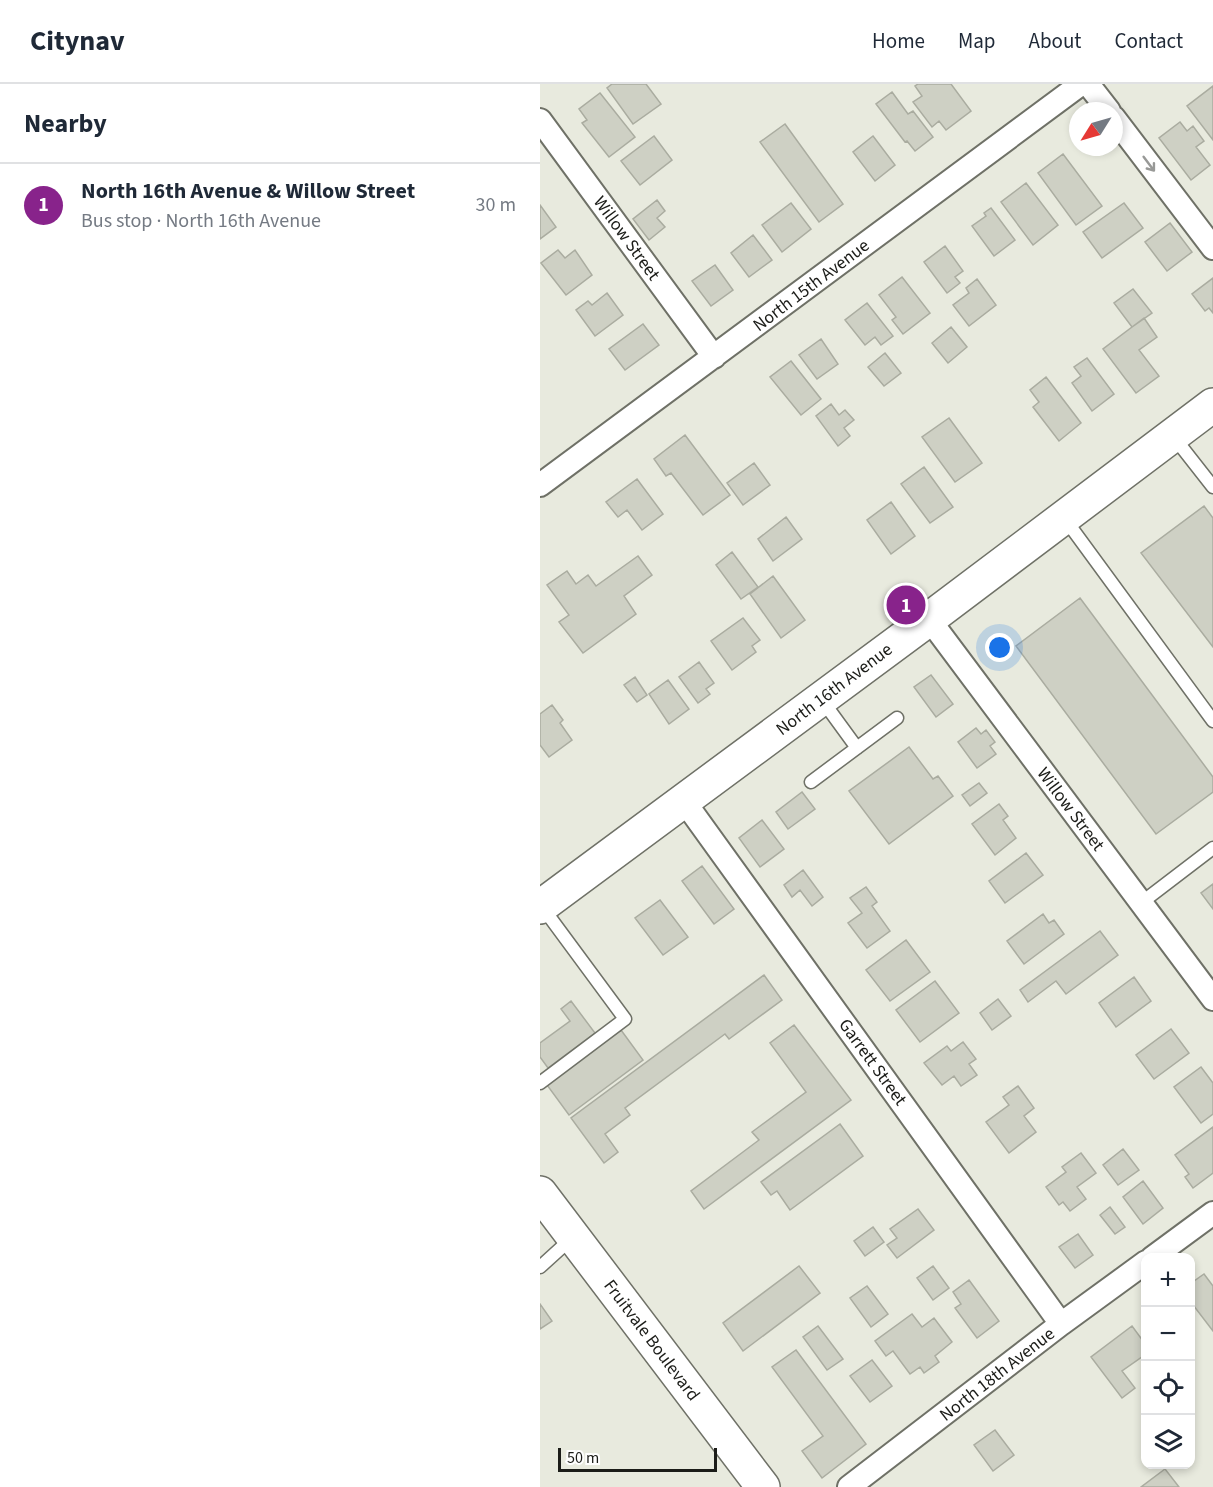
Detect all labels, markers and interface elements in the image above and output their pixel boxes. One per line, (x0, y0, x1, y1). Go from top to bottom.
text: Citynav (30, 21, 125, 61)
text: Home (872, 26, 925, 56)
text: Map (958, 26, 996, 56)
text: About (1029, 26, 1081, 56)
text: Contact (1114, 26, 1183, 56)
north arrow (1069, 102, 1123, 156)
text: Nearby (24, 105, 107, 142)
one-way arrow (1143, 156, 1156, 172)
text: North 16th Avenue & Willow Street (81, 175, 415, 207)
text: 1 (38, 191, 49, 219)
text: 30 m (476, 191, 516, 219)
street label: Willow Street (587, 191, 666, 286)
text: Bus stop · North 16th Avenue (81, 207, 321, 235)
street label: North 15th Avenue (748, 233, 875, 337)
pin: 1 (886, 582, 926, 628)
your location (985, 633, 1014, 662)
street label: North 16th Avenue (771, 637, 898, 741)
street label: Willow Street (1031, 762, 1110, 856)
street label: Garrett Street (833, 1014, 913, 1111)
map controls (1141, 1253, 1195, 1469)
button: + (1141, 1253, 1195, 1307)
street label: Fruitvale Boulevard (598, 1274, 706, 1406)
button: − (1141, 1307, 1195, 1361)
street label: North 18th Avenue (934, 1321, 1060, 1427)
button: locate (1141, 1361, 1195, 1415)
button: layers (1141, 1415, 1195, 1469)
scale bar (558, 1445, 717, 1472)
text: 50 m (567, 1447, 599, 1469)

